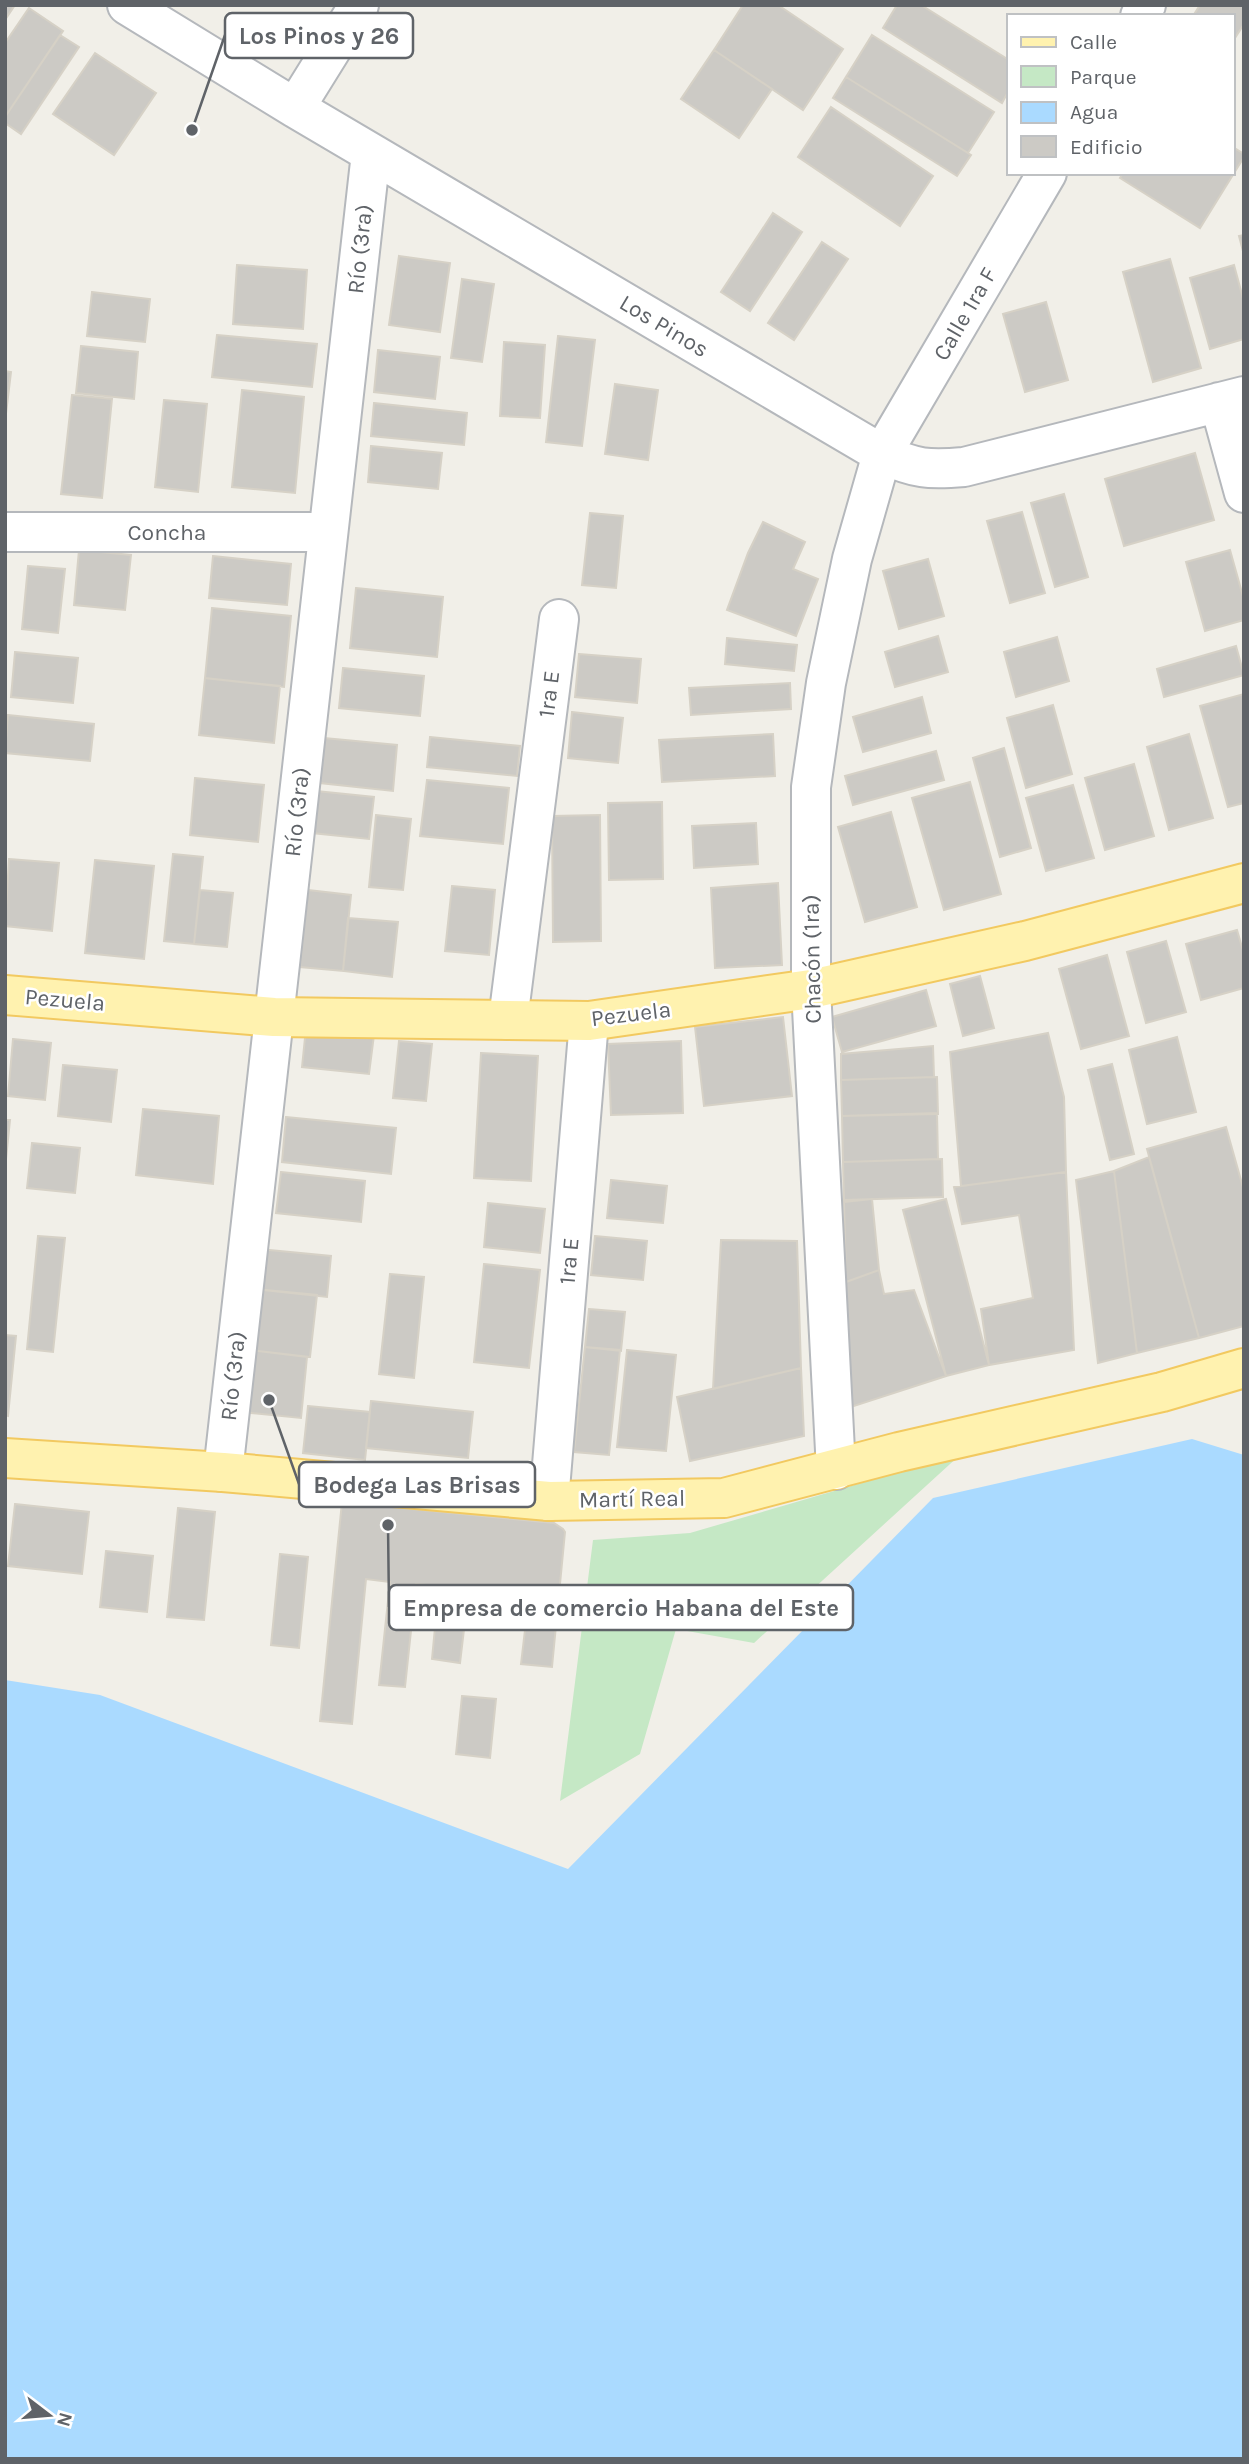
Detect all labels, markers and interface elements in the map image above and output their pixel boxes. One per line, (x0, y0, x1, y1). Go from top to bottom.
callout: Los Pinos y 26 (225, 13, 413, 58)
legend (1007, 14, 1235, 175)
text: Los Pinos y 26 (239, 22, 399, 50)
text: Calle (1070, 30, 1117, 54)
text: Parque (1070, 65, 1137, 89)
text: Agua (1070, 100, 1118, 124)
text: Edificio (1070, 135, 1143, 159)
street label: Río (3ra) (342, 203, 378, 295)
street label: Calle 1ra F (928, 263, 1002, 365)
street label: Los Pinos (615, 289, 713, 363)
street label: Concha (128, 519, 206, 546)
street label: 1ra E (533, 669, 565, 719)
street label: Río (3ra) (279, 766, 315, 858)
street label: Chacón (1ra) (797, 894, 827, 1024)
street label: Pezuela (24, 983, 106, 1017)
street label: Pezuela (590, 996, 672, 1032)
street label: 1ra E (554, 1236, 584, 1286)
street label: Río (3ra) (215, 1330, 251, 1422)
callout: Bodega Las Brisas (299, 1462, 535, 1507)
text: Bodega Las Brisas (313, 1471, 521, 1499)
street label: Martí Real (579, 1485, 685, 1513)
callout: Empresa de comercio Habana del Este (389, 1585, 853, 1630)
text: Empresa de comercio Habana del Este (403, 1594, 839, 1622)
north arrow (14, 2380, 84, 2450)
text: N (52, 2410, 77, 2429)

